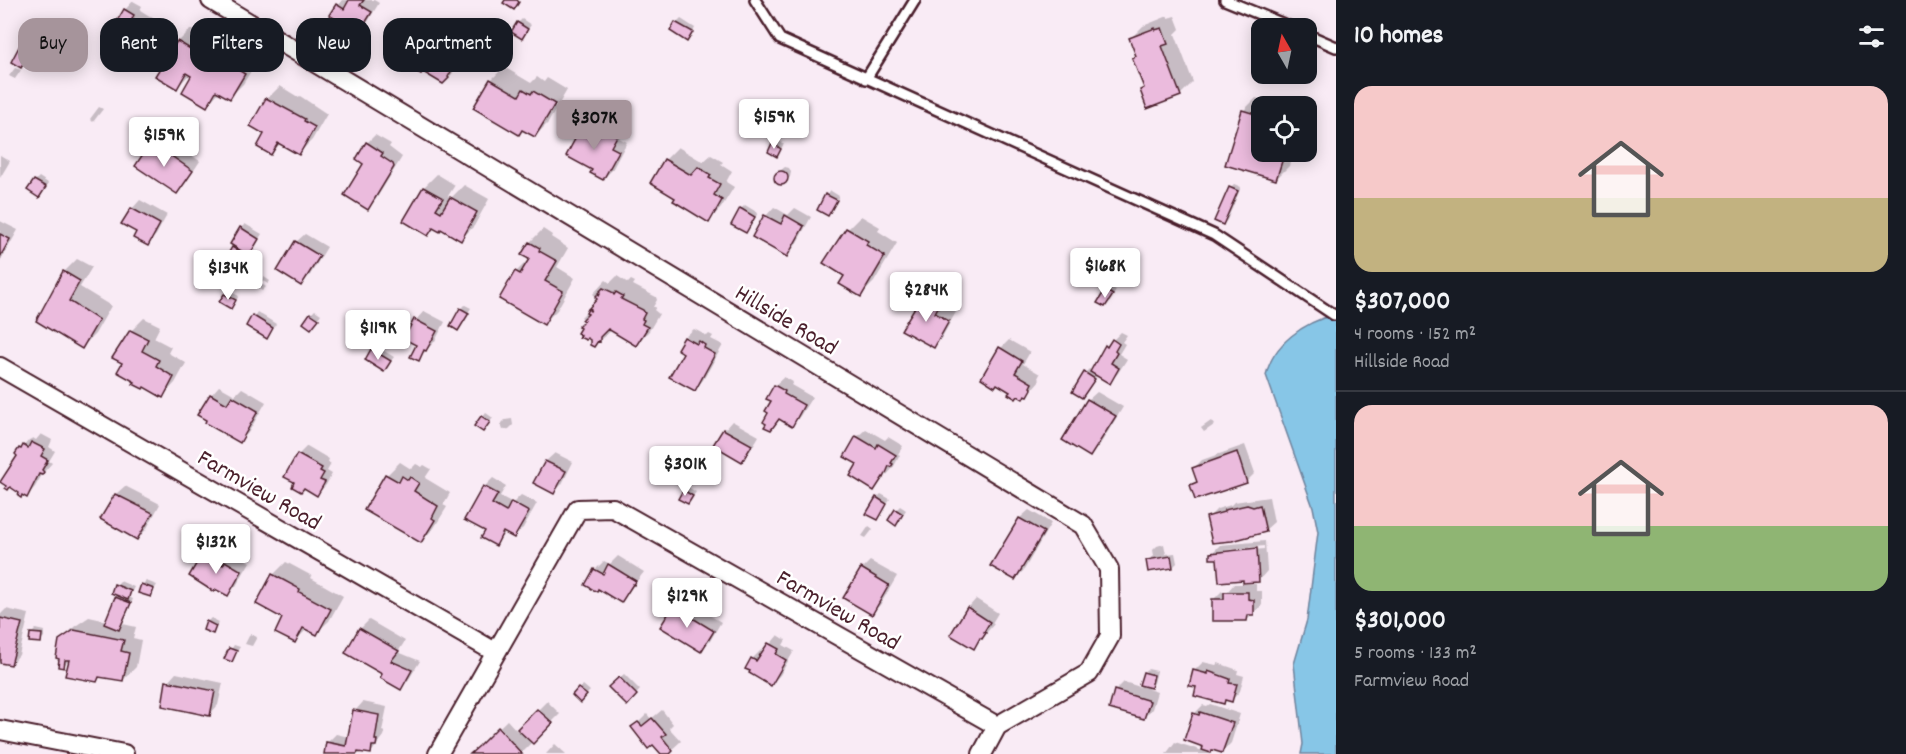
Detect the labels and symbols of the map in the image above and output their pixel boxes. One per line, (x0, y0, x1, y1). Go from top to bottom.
north arrow (1251, 18, 1317, 84)
pin: $159K (732, 99, 816, 150)
pin: $307K (552, 100, 636, 151)
pin: $159K (122, 117, 206, 168)
pin: $168K (1063, 248, 1147, 299)
pin: $134K (186, 250, 270, 301)
pin: $284K (884, 272, 968, 323)
street label: Hillside Road (727, 277, 843, 366)
pin: $119K (336, 310, 420, 361)
street label: Farmview Road (190, 442, 327, 541)
pin: $301K (643, 446, 727, 497)
pin: $132K (174, 524, 258, 575)
street label: Farmview Road (769, 562, 906, 661)
pin: $129K (645, 578, 729, 629)

